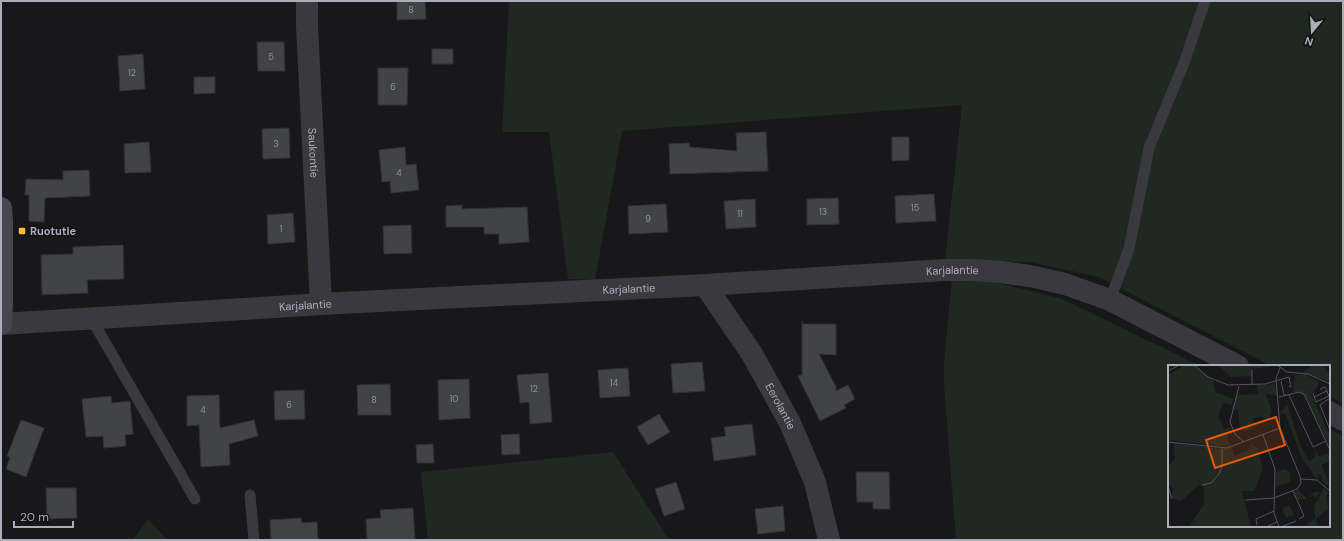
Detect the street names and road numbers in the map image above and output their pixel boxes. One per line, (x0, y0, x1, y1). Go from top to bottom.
street label: Saukontie (305, 128, 322, 178)
street label: Karjalantie (926, 263, 979, 278)
street label: Karjalantie (602, 280, 656, 297)
street label: Karjalantie (279, 296, 332, 314)
street label: Eerolantie (762, 380, 799, 431)

